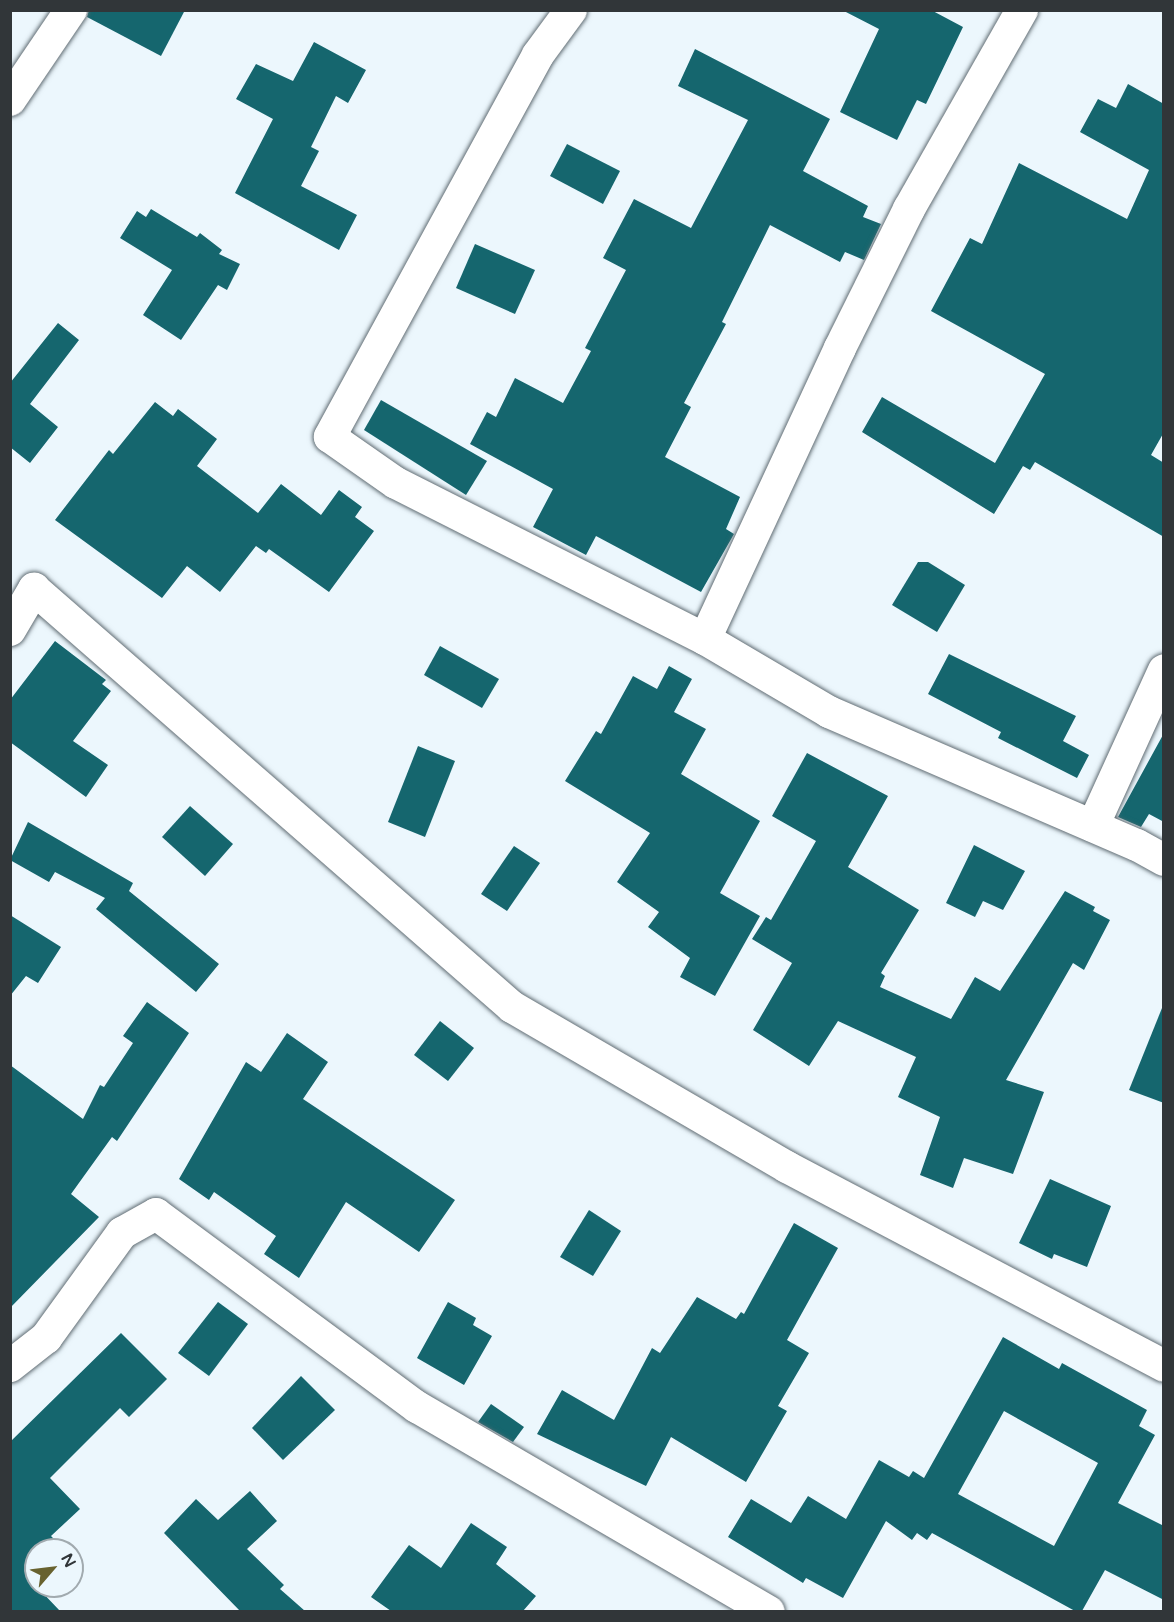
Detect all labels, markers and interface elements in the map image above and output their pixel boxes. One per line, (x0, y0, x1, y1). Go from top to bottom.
north arrow (24, 1538, 84, 1598)
text: N (56, 1550, 80, 1571)

